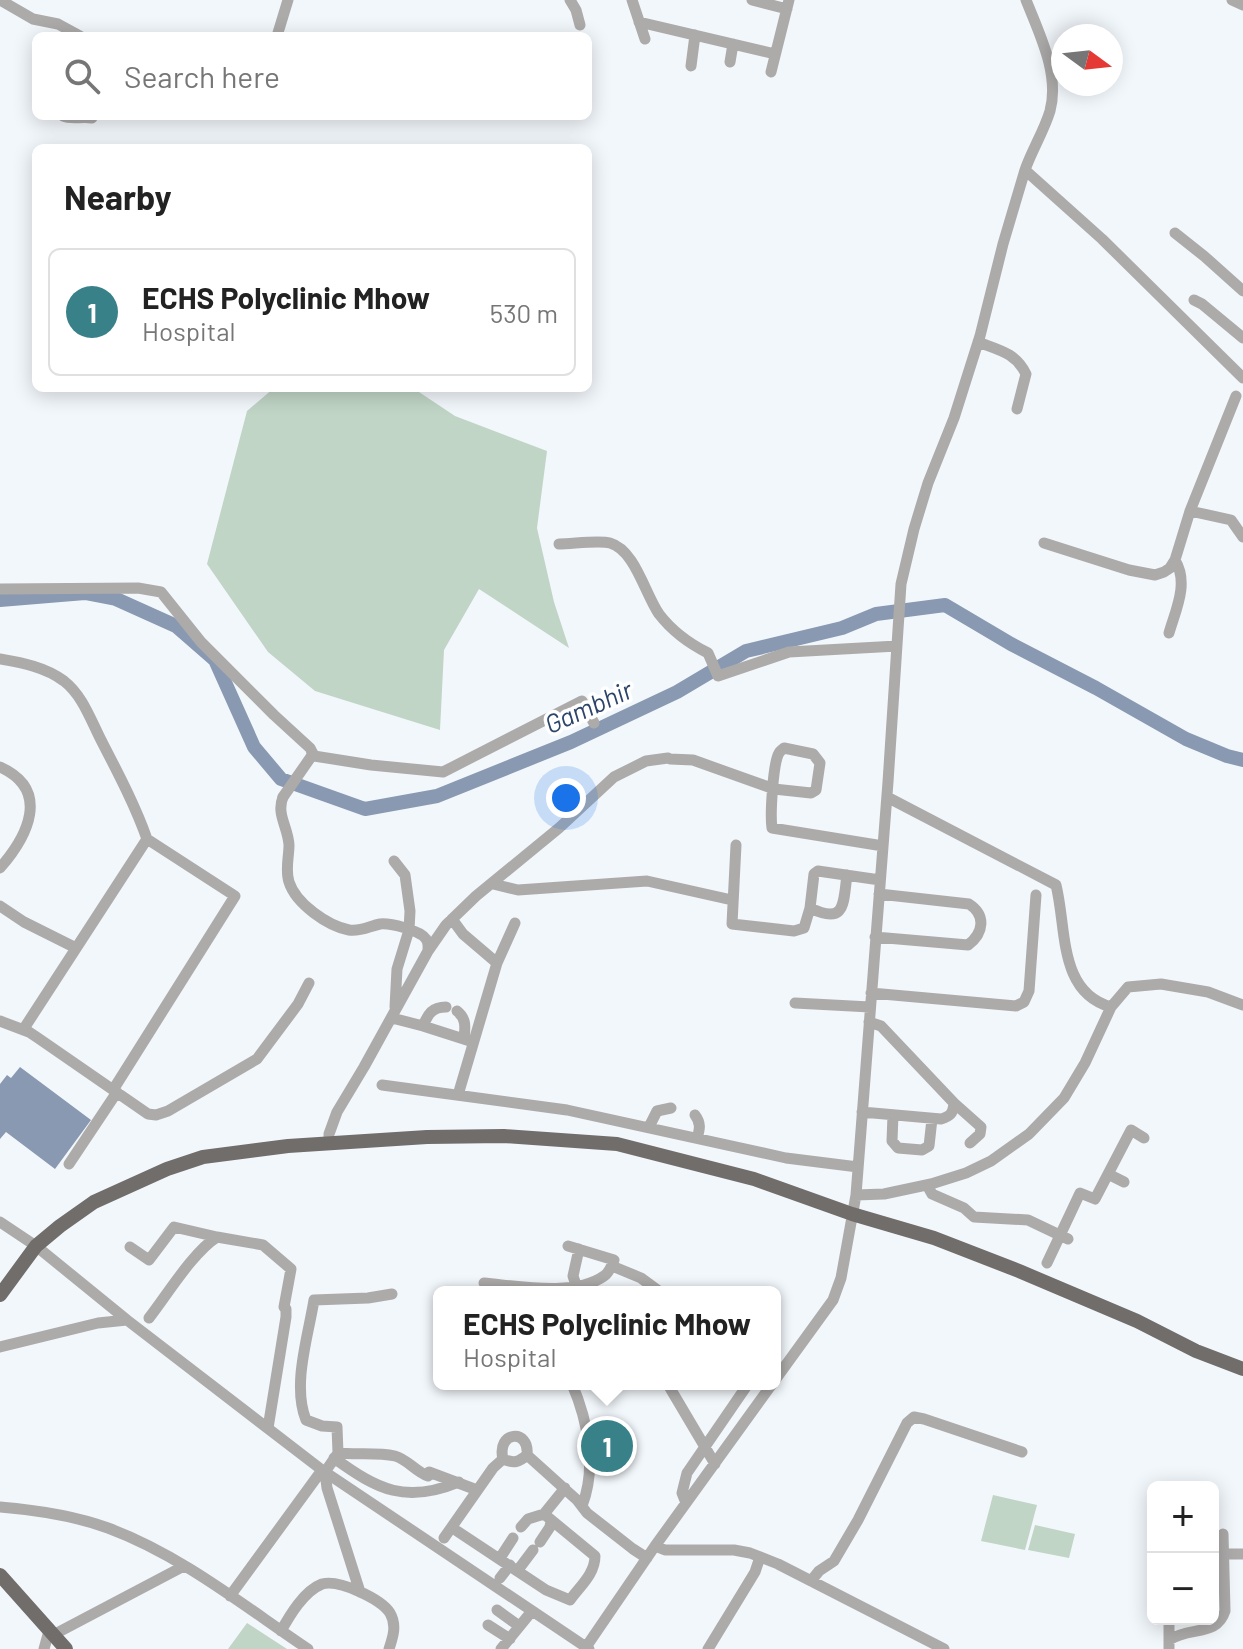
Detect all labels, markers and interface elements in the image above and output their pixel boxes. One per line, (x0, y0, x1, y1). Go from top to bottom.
north arrow (1051, 24, 1123, 96)
search box (32, 32, 592, 120)
icon: search (60, 54, 104, 98)
text: Search here (124, 58, 280, 94)
text: Nearby (64, 176, 172, 217)
text: ECHS Polyclinic Mhow (142, 279, 430, 315)
text: 1 (87, 297, 97, 328)
text: 530 m (490, 297, 558, 328)
text: Hospital (142, 315, 235, 346)
water label: Gambhir (539, 673, 637, 739)
your location (546, 778, 586, 818)
popup (433, 1286, 781, 1390)
text: ECHS Polyclinic Mhow (463, 1305, 751, 1341)
text: Hospital (463, 1341, 556, 1372)
pin: 1 (581, 1416, 633, 1476)
map controls (1147, 1481, 1219, 1625)
button: + (1147, 1481, 1219, 1553)
button: − (1147, 1553, 1219, 1625)

